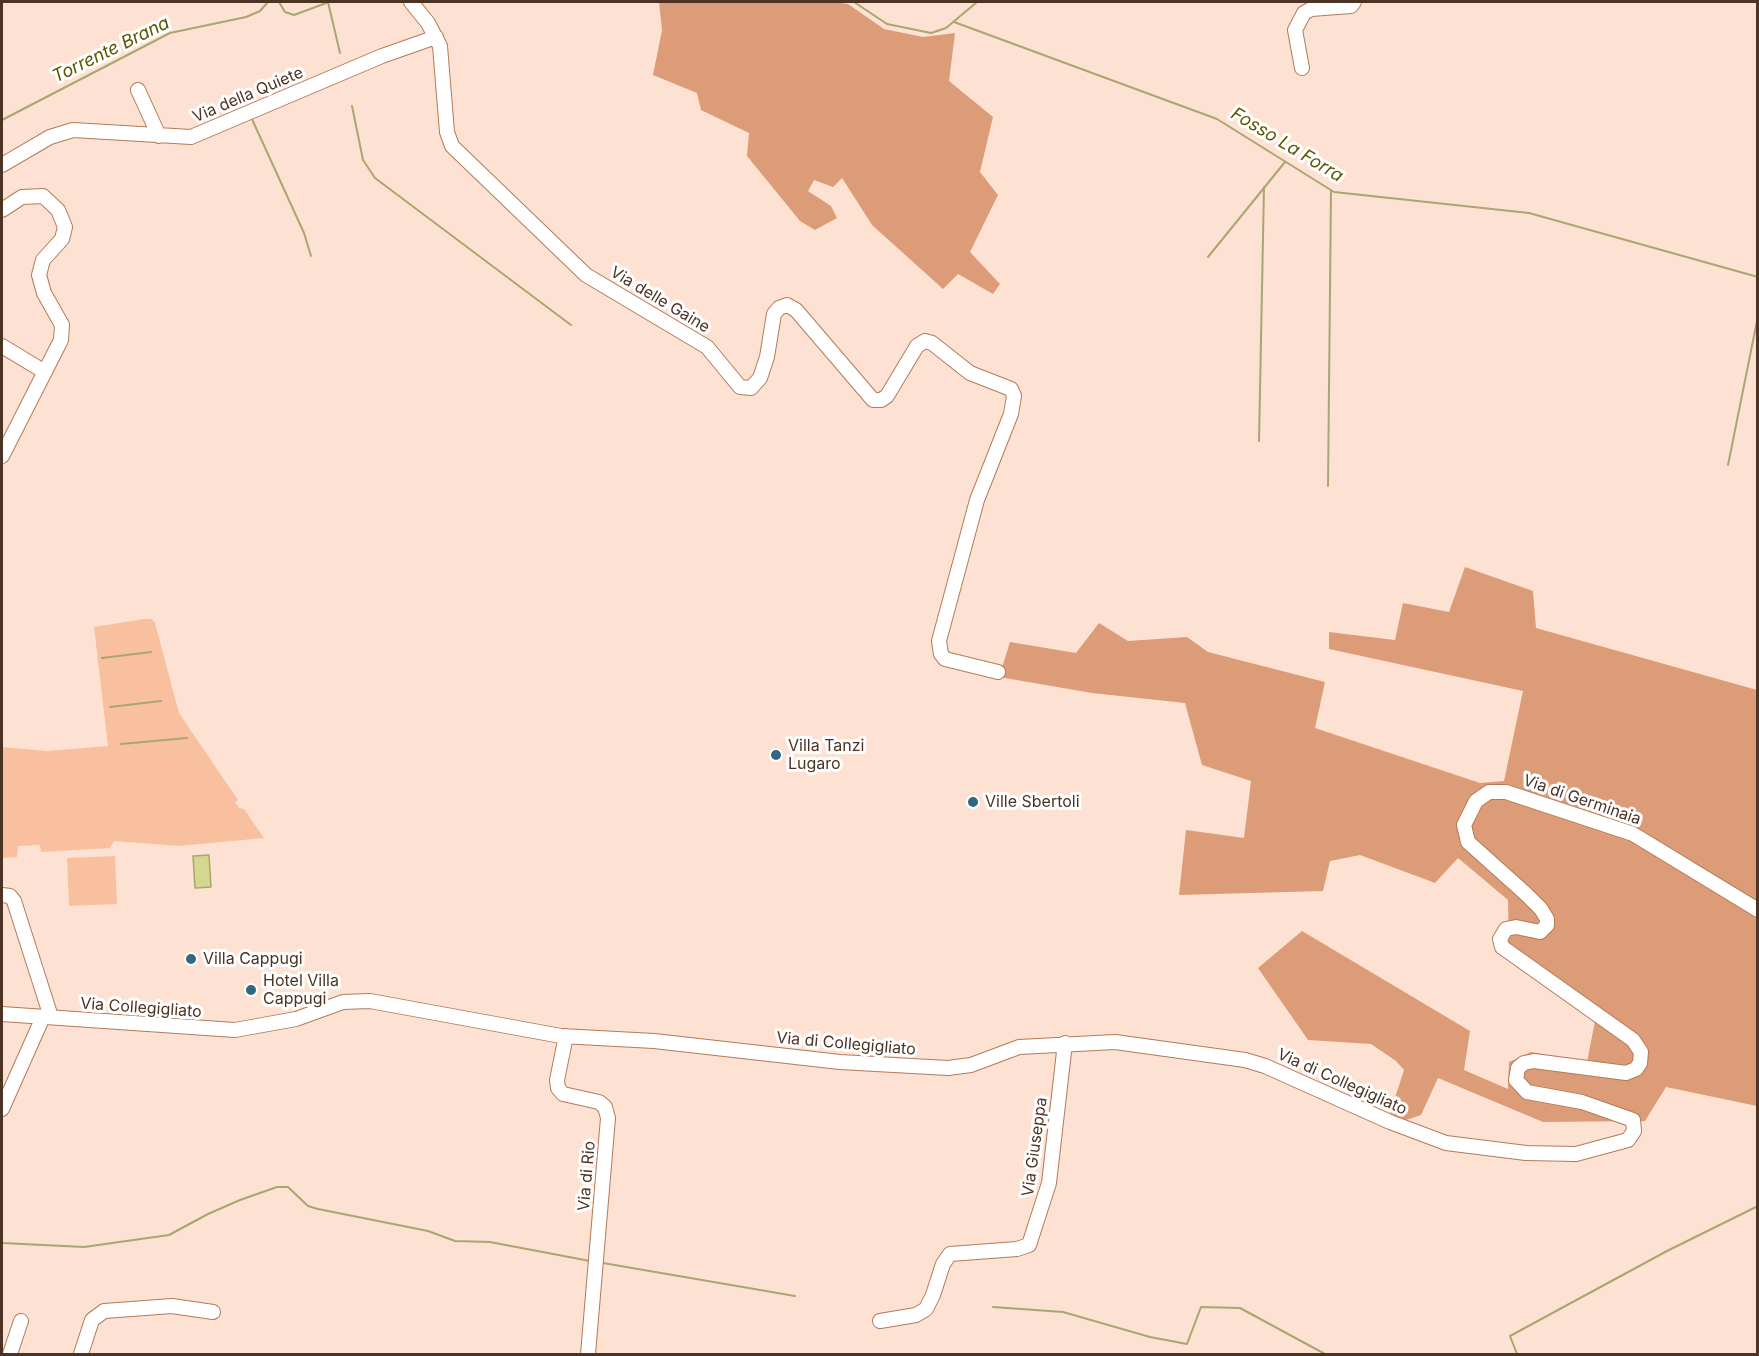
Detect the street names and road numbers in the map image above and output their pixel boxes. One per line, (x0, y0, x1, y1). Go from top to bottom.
street label: Via della Quiete (190, 63, 306, 127)
street label: Via delle Gaine (607, 263, 713, 337)
street label: Via di Germinaia (1521, 771, 1643, 829)
street label: Via Collegigliato (80, 994, 202, 1022)
street label: Via di Collegigliato (776, 1028, 916, 1060)
street label: Via di Collegigliato (1274, 1045, 1410, 1119)
street label: Via Giuseppa (1019, 1096, 1051, 1198)
street label: Via di Rio (574, 1140, 600, 1212)

